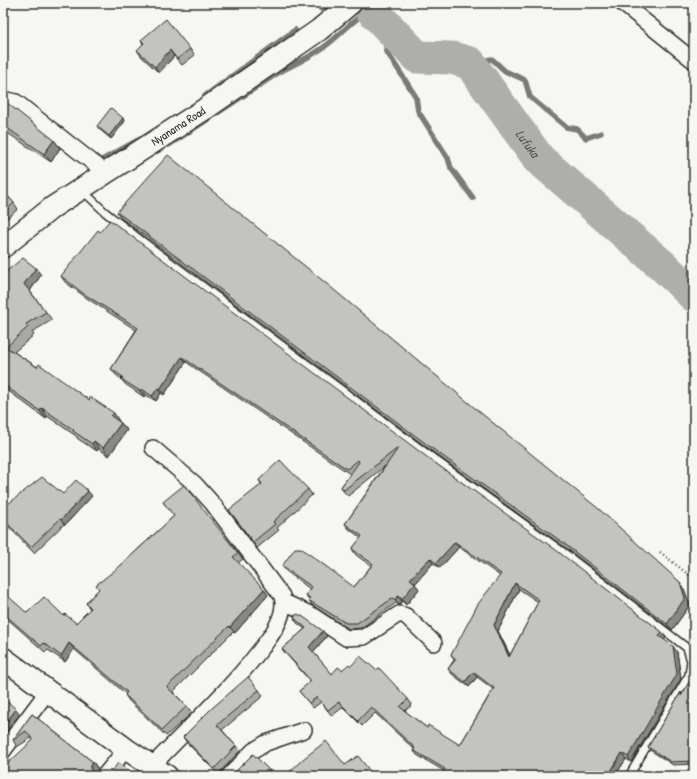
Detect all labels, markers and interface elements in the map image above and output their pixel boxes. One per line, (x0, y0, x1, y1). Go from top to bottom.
street label: Nyanama Road (147, 102, 209, 150)
water label: Lufuka (512, 126, 545, 163)

